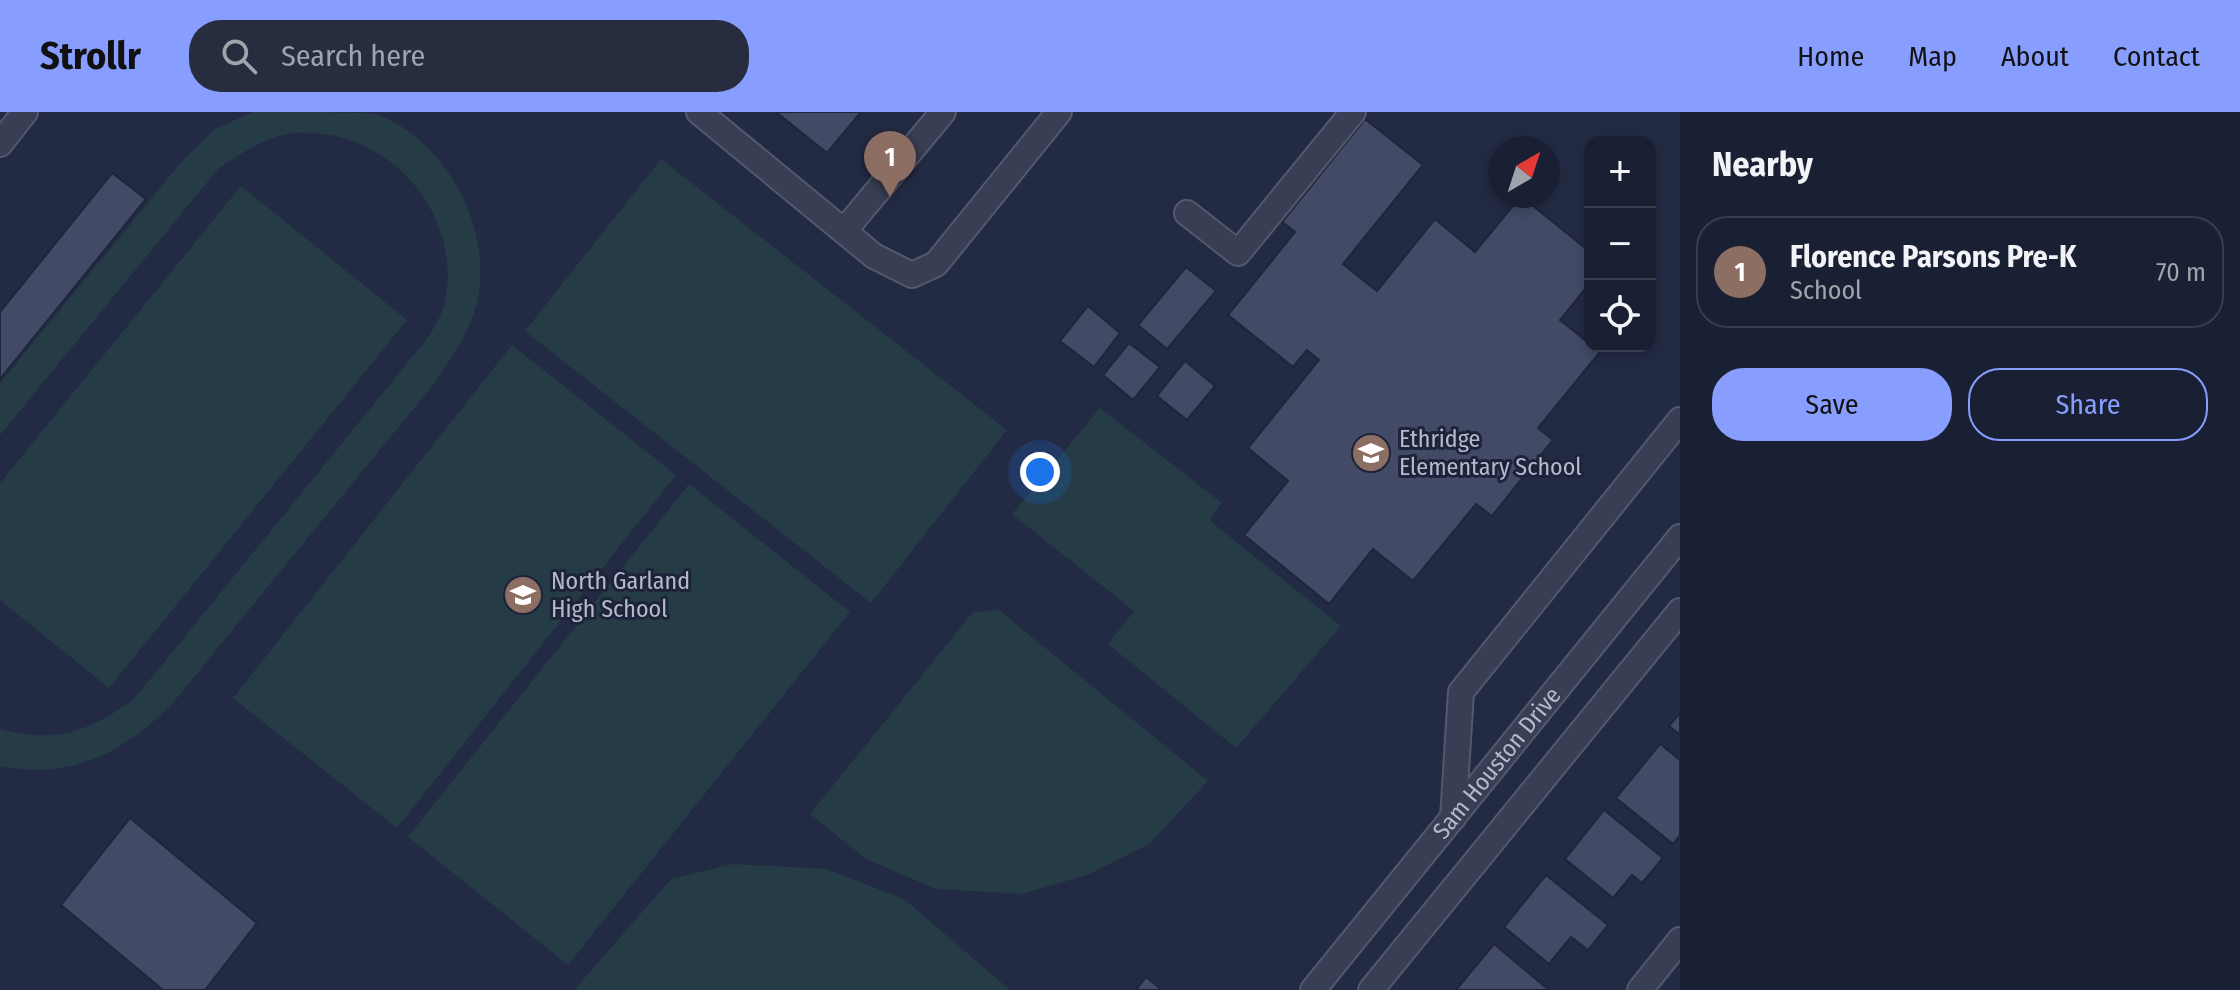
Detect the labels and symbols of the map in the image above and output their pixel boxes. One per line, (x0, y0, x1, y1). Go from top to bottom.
pin: 1 (864, 131, 916, 197)
north arrow (1488, 136, 1560, 208)
place label: Ethridge Elementary School (1399, 425, 1582, 481)
school or university icon: Ethridge Elementary School (1350, 432, 1392, 474)
your location (1020, 452, 1060, 492)
place label: North Garland High School (551, 567, 690, 623)
school or university icon: North Garland High School (502, 574, 544, 616)
street label: Sam Houston Drive (1427, 682, 1567, 845)

